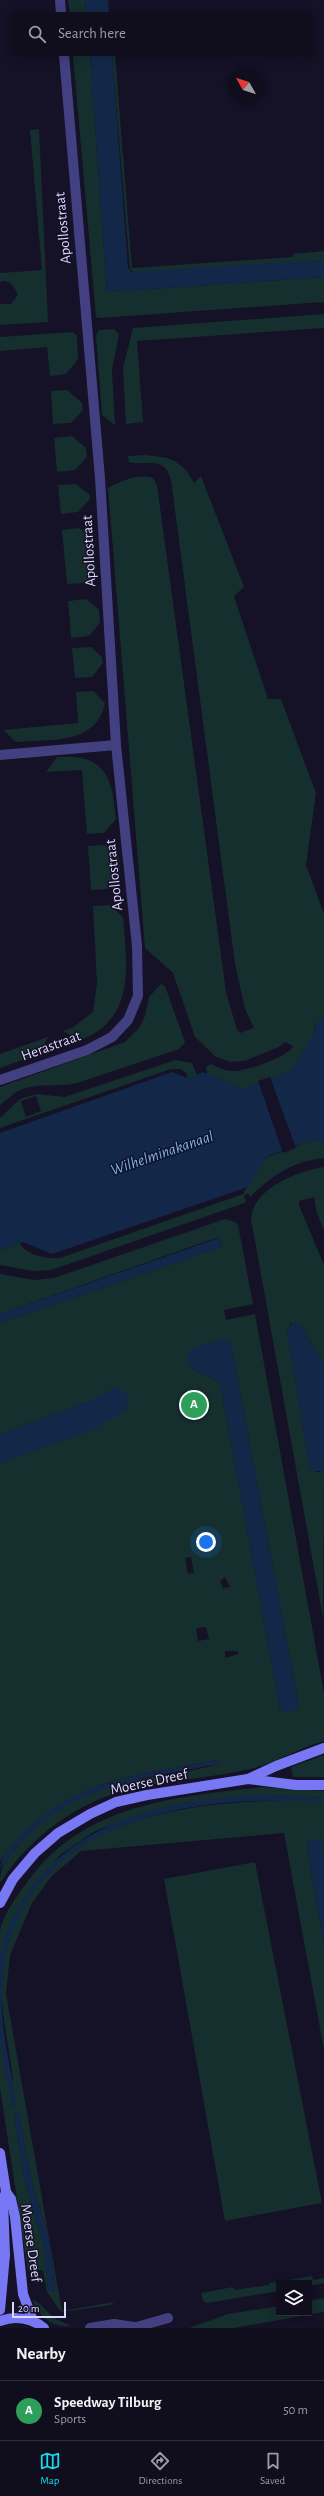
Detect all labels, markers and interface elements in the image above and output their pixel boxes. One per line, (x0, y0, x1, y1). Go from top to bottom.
search box (12, 12, 312, 56)
icon: search (26, 23, 48, 45)
text: Search here (58, 26, 126, 41)
north arrow (228, 68, 264, 104)
street label: Apollostraat (52, 191, 74, 264)
street label: Apollostraat (80, 515, 98, 587)
street label: Apollostraat (103, 838, 125, 912)
street label: Herastraat (19, 1028, 83, 1064)
water label: Wilhelminakanaal (108, 1128, 216, 1178)
pin: A (181, 1390, 207, 1420)
your location (196, 1532, 216, 1552)
street label: Moerse Dreef (109, 1766, 190, 1797)
street label: Moerse Dreef (18, 2203, 44, 2284)
map controls (276, 2280, 312, 2316)
button: layers (276, 2280, 312, 2316)
scale bar (12, 2300, 66, 2319)
text: 20 m (18, 2303, 39, 2314)
text: Nearby (16, 2345, 66, 2362)
text: Speedway Tilburg (54, 2395, 161, 2410)
text: A (25, 2404, 33, 2417)
text: 50 m (283, 2404, 308, 2417)
text: Sports (54, 2413, 86, 2426)
tab: Map (39, 2450, 61, 2487)
tab: Directions (138, 2450, 182, 2487)
tab: Saved (260, 2450, 285, 2487)

